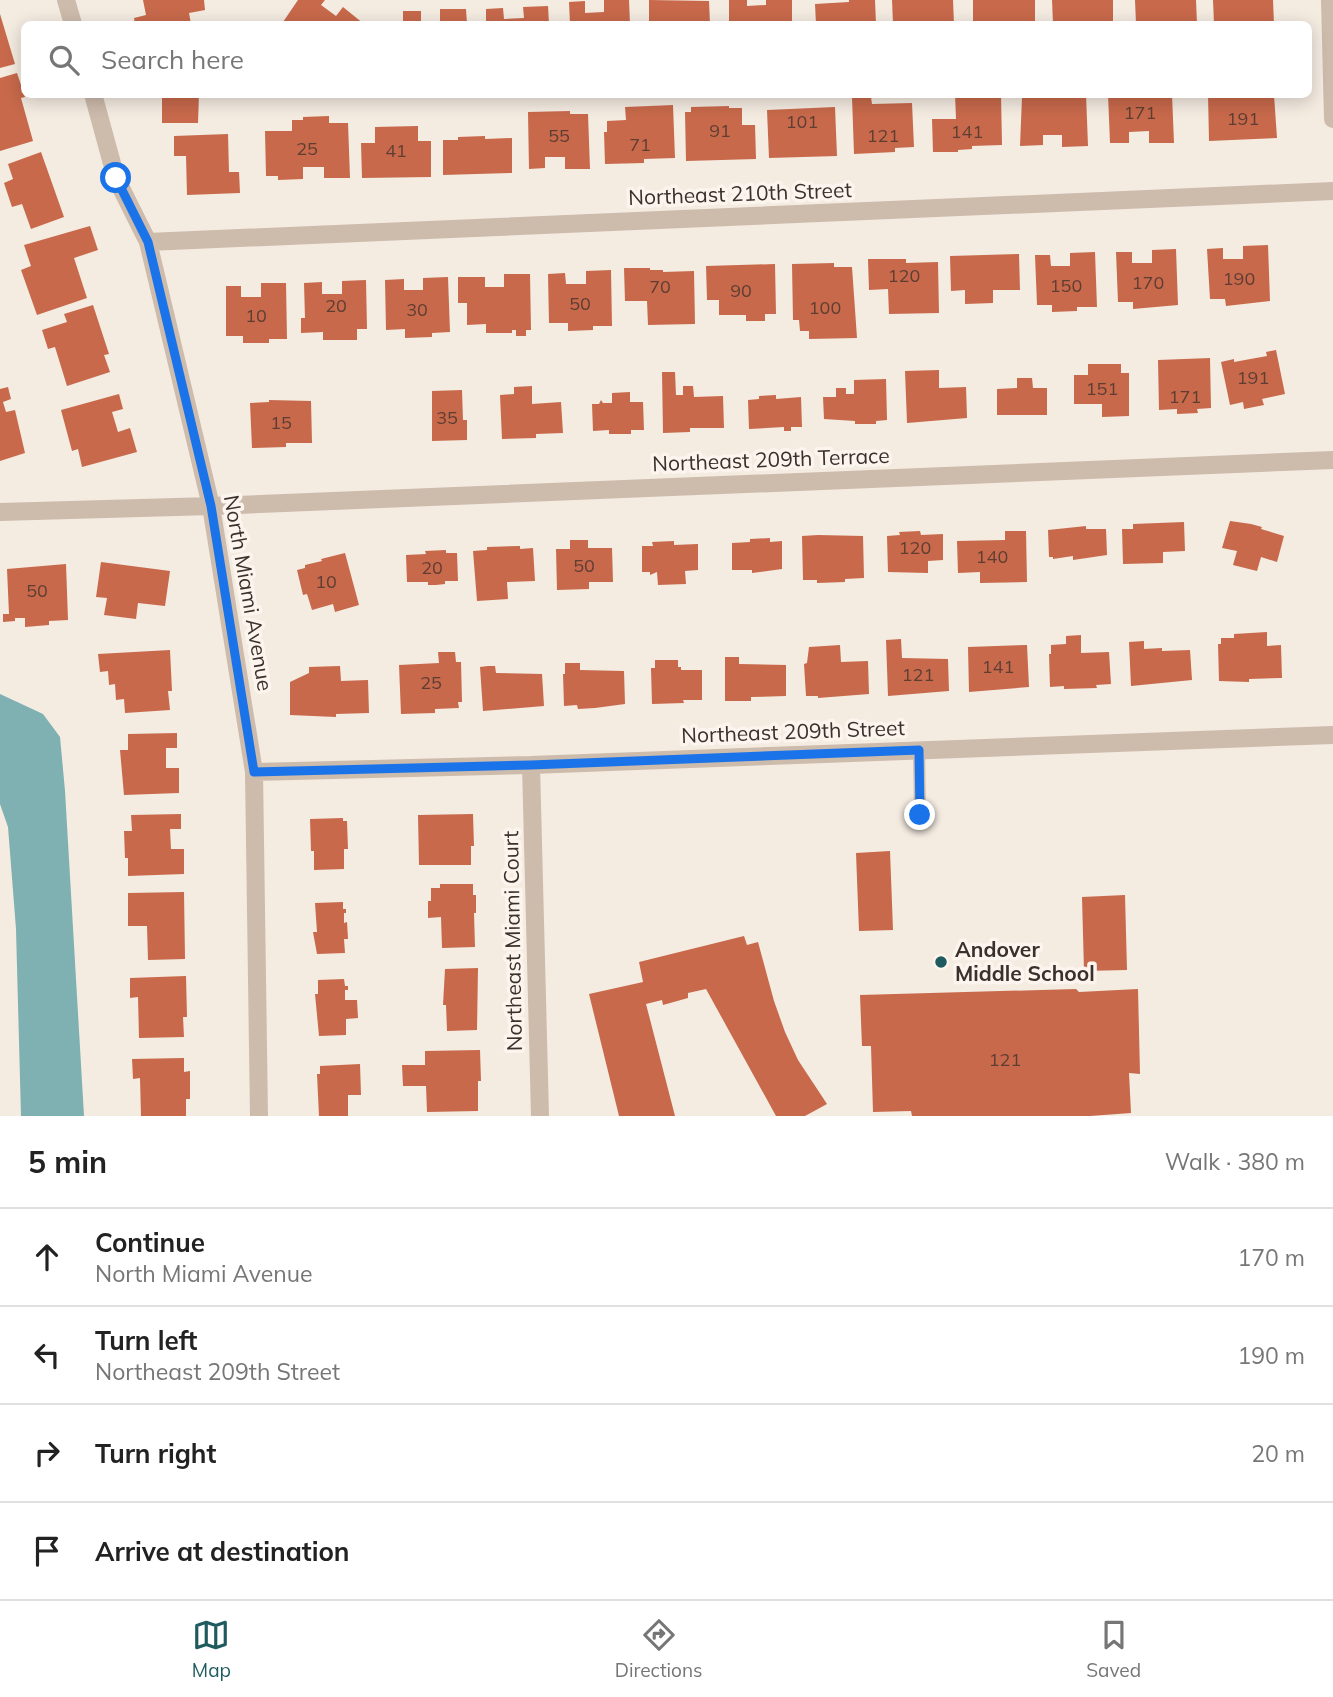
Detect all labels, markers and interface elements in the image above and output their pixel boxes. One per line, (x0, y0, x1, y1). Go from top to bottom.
search box (21, 21, 1312, 98)
icon: search (45, 41, 83, 79)
text: Search here (101, 43, 244, 76)
house number: 171 (1124, 101, 1156, 124)
house number: 191 (1227, 107, 1259, 130)
house number: 101 (786, 110, 818, 133)
house number: 91 (709, 119, 731, 142)
house number: 141 (951, 120, 983, 143)
house number: 55 (548, 124, 570, 147)
house number: 121 (867, 124, 899, 147)
house number: 71 (629, 133, 651, 156)
house number: 25 (296, 137, 318, 160)
house number: 41 (385, 139, 407, 162)
route start (100, 162, 131, 193)
street label: Northeast 210th Street (628, 176, 852, 210)
house number: 120 (888, 264, 920, 287)
house number: 190 (1223, 267, 1255, 290)
house number: 170 (1132, 271, 1164, 294)
house number: 150 (1050, 274, 1082, 297)
house number: 70 (649, 275, 671, 298)
house number: 90 (730, 279, 752, 302)
house number: 50 (569, 292, 591, 315)
house number: 20 (325, 294, 347, 317)
house number: 100 (809, 296, 841, 319)
house number: 30 (406, 298, 428, 321)
house number: 10 (245, 304, 267, 327)
house number: 191 (1237, 366, 1269, 389)
house number: 151 (1086, 377, 1118, 400)
house number: 171 (1169, 385, 1201, 408)
house number: 35 (436, 406, 458, 429)
house number: 15 (270, 411, 292, 434)
street label: Northeast 209th Terrace (652, 442, 890, 476)
street label: North Miami Avenue (219, 493, 279, 693)
house number: 120 (899, 536, 931, 559)
house number: 140 (976, 545, 1008, 568)
house number: 50 (573, 554, 595, 577)
house number: 20 (421, 556, 443, 579)
house number: 10 (315, 570, 337, 593)
house number: 50 (26, 579, 48, 602)
house number: 141 (982, 655, 1014, 678)
house number: 121 (902, 663, 934, 686)
house number: 25 (420, 671, 442, 694)
street label: Northeast 209th Street (681, 714, 905, 748)
route end (904, 799, 935, 830)
street label: Northeast Miami Court (497, 831, 527, 1051)
place label: Andover Middle School (955, 936, 1095, 986)
marker: Andover Middle School (933, 954, 949, 970)
house number: 121 (989, 1048, 1021, 1071)
text: 5 min (28, 1143, 107, 1181)
text: Walk · 380 m (1165, 1147, 1305, 1176)
text: Continue (95, 1226, 205, 1259)
icon: ahead (28, 1238, 66, 1276)
text: 170 m (1237, 1243, 1305, 1272)
text: North Miami Avenue (95, 1259, 313, 1288)
text: Turn left (95, 1324, 197, 1357)
icon: left (28, 1336, 66, 1374)
text: 190 m (1237, 1341, 1305, 1370)
text: Northeast 209th Street (95, 1357, 340, 1386)
icon: right (28, 1434, 66, 1472)
text: Turn right (95, 1437, 216, 1470)
text: 20 m (1251, 1439, 1305, 1468)
icon: arrive (28, 1532, 66, 1570)
text: Arrive at destination (95, 1535, 350, 1568)
tab: Map (192, 1616, 231, 1682)
tab: Directions (615, 1616, 703, 1682)
tab: Saved (1086, 1616, 1141, 1682)

